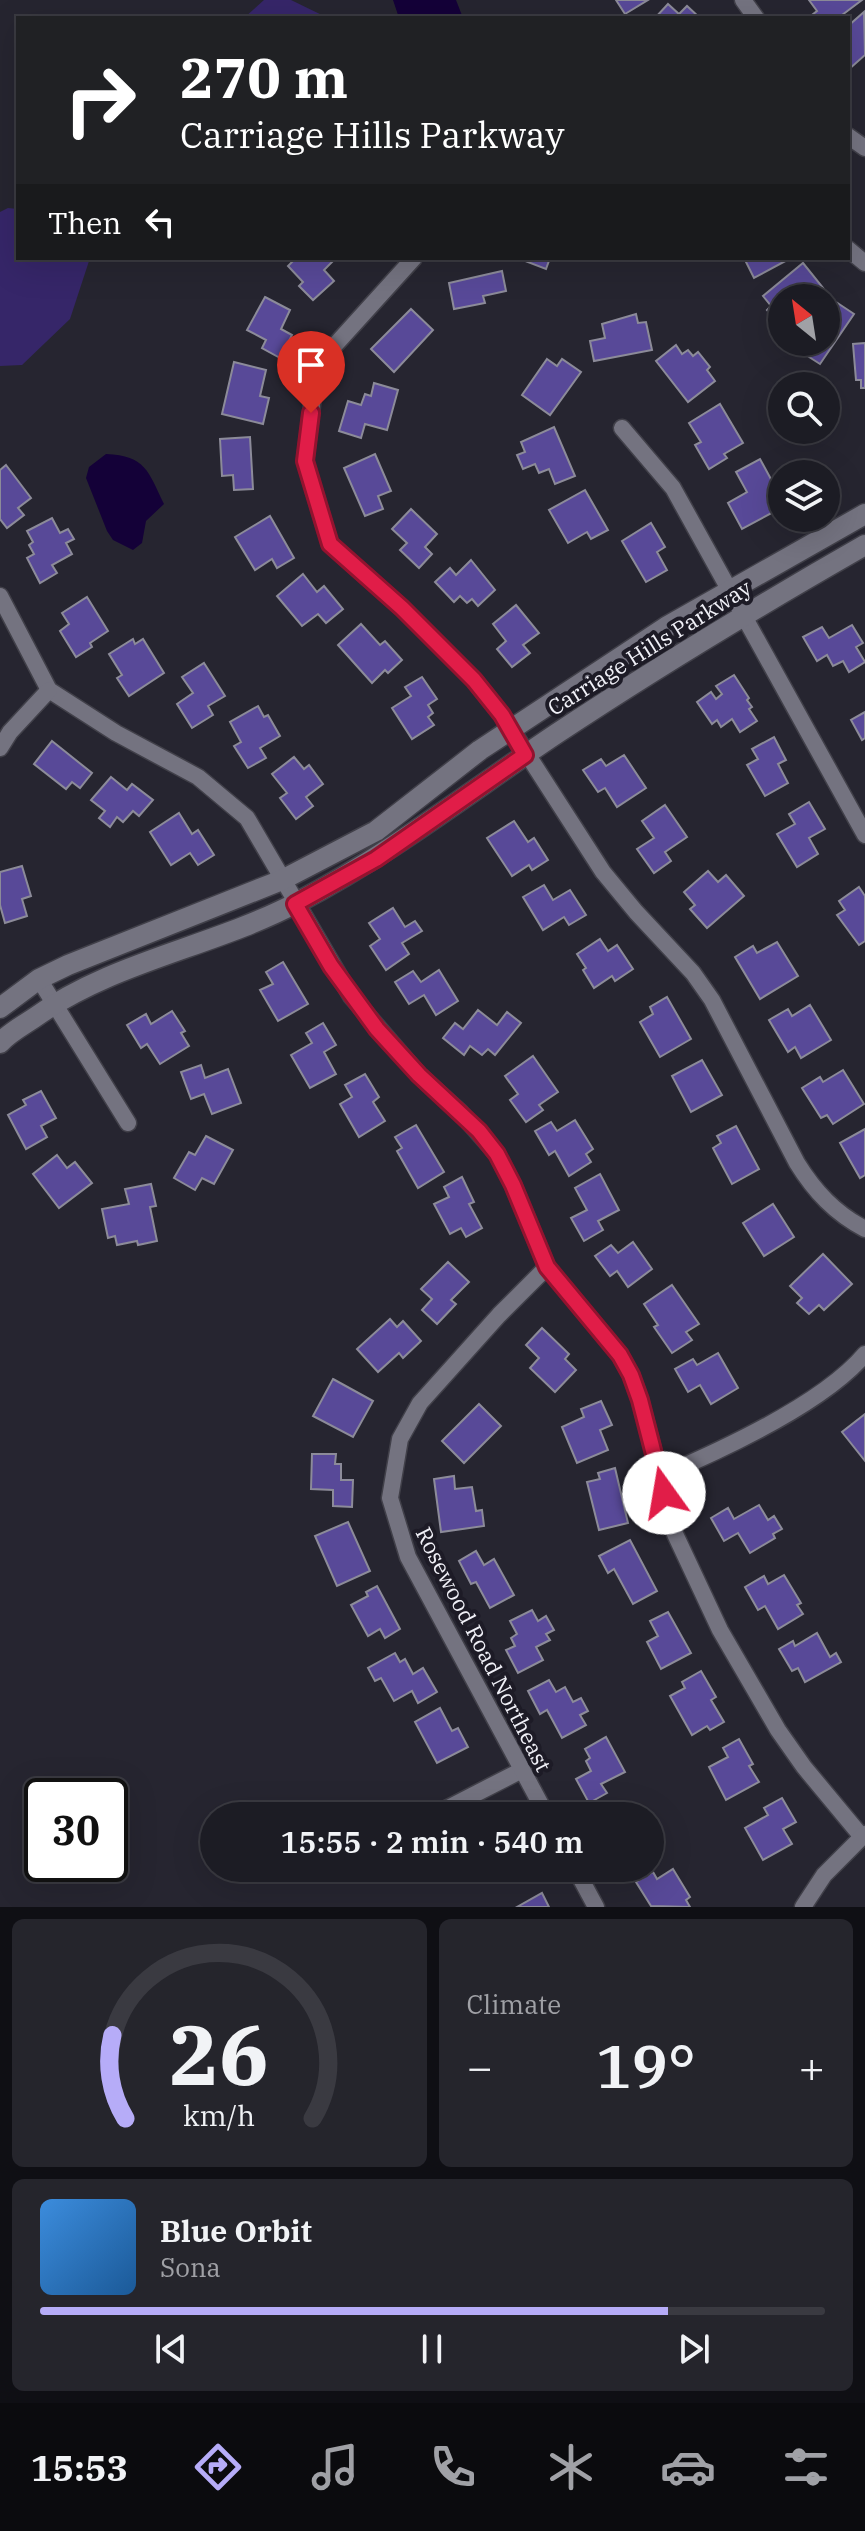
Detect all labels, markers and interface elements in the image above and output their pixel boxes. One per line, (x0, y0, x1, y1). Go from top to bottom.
text: 270 m (180, 41, 348, 113)
icon: right (48, 48, 152, 152)
text: Carriage Hills Parkway (180, 111, 564, 158)
icon: left (138, 200, 182, 244)
text: Then (48, 203, 122, 242)
north arrow (768, 284, 840, 356)
map controls (768, 284, 840, 532)
pin (277, 331, 345, 413)
icon: arrive (289, 343, 333, 387)
button: search (768, 372, 840, 444)
button: layers (768, 460, 840, 532)
street label: Carriage Hills Parkway (542, 572, 756, 722)
position arrow (622, 1451, 706, 1535)
street label: Rosewood Road Northeast (410, 1522, 559, 1776)
speed limit sign: 30 (24, 1778, 128, 1882)
text: 15:55 · 2 min · 540 m (281, 1822, 583, 1861)
text: Climate (467, 1987, 561, 2021)
text: 26 (169, 2000, 269, 2108)
text: 19° (596, 2026, 696, 2105)
text: − (467, 2038, 493, 2095)
text: + (799, 2038, 825, 2095)
text: km/h (183, 2097, 255, 2134)
text: Blue Orbit (160, 2211, 312, 2250)
text: Sona (160, 2250, 221, 2284)
icon: previous (149, 2327, 193, 2371)
icon: pause (410, 2327, 454, 2371)
icon: next (672, 2327, 716, 2371)
icon: directions (190, 2439, 246, 2495)
icon: music (307, 2439, 363, 2495)
icon: phone (425, 2439, 481, 2495)
icon: climate (543, 2439, 599, 2495)
icon: car (660, 2439, 716, 2495)
icon: filters (778, 2439, 834, 2495)
text: 15:53 (31, 2444, 128, 2491)

